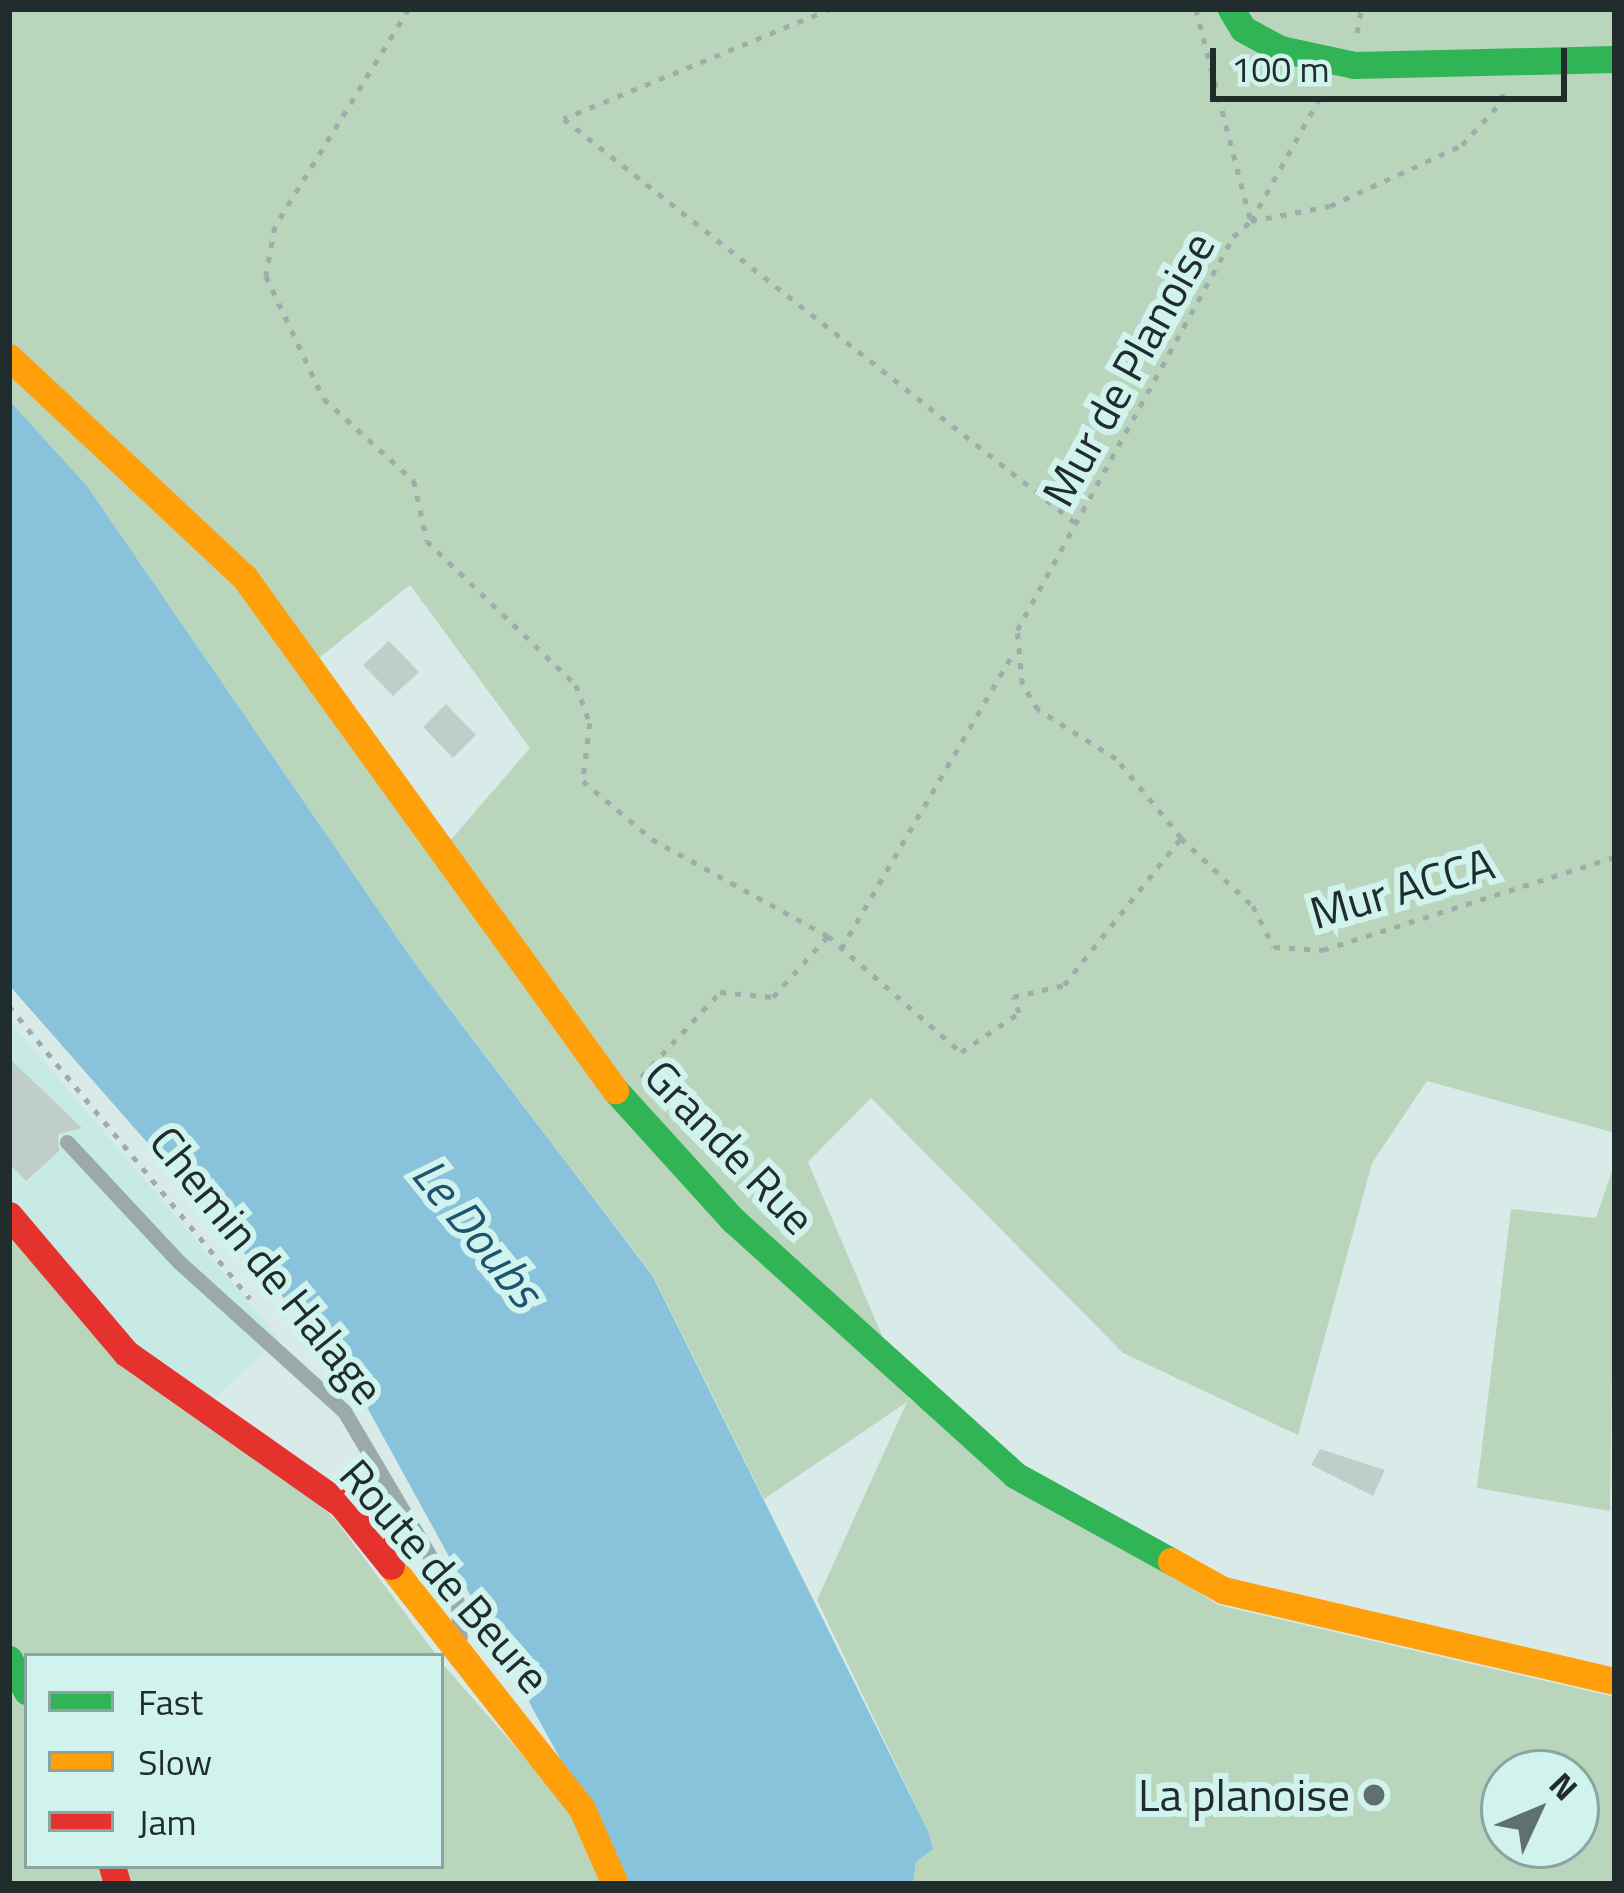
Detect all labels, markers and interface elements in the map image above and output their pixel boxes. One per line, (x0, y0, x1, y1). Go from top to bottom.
scale bar (1216, 24, 1573, 98)
text: 100 m (1231, 41, 1330, 96)
street label: Mur de Planoise (1031, 223, 1225, 515)
street label: Mur ACCA (1304, 836, 1500, 940)
street label: Grande Rue (634, 1049, 826, 1245)
street label: Chemin de Halage (139, 1115, 395, 1415)
water label: Le Doubs (401, 1146, 555, 1318)
street label: Route de Beure (329, 1448, 561, 1704)
legend (24, 1653, 444, 1869)
text: Fast (138, 1674, 203, 1729)
text: Slow (138, 1734, 212, 1789)
north arrow (1480, 1749, 1600, 1869)
text: N (1538, 1760, 1590, 1812)
place label: La planoise (1138, 1768, 1350, 1822)
marker: La planoise (1361, 1782, 1387, 1808)
text: Jam (138, 1794, 197, 1849)

